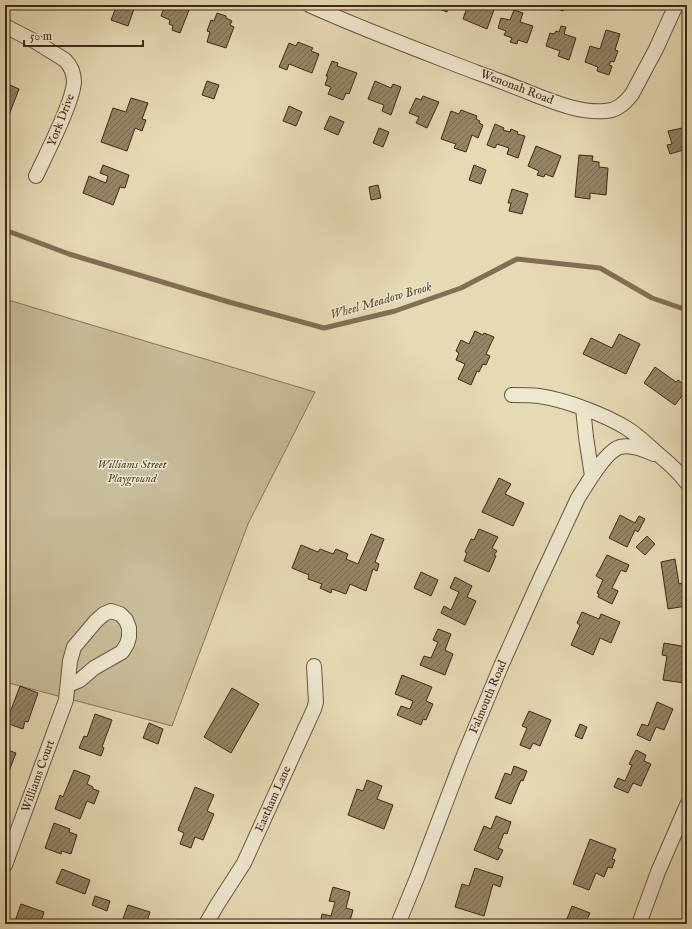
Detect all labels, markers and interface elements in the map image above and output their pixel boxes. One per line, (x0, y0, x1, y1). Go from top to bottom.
scale bar (24, 22, 143, 48)
text: 50 m (30, 29, 52, 44)
street label: Wenonah Road (478, 66, 556, 108)
street label: York Drive (44, 91, 78, 148)
water label: Wheel Meadow Brook (328, 278, 434, 324)
park label: Williams Street Playground (97, 457, 168, 487)
street label: Falmouth Road (466, 658, 510, 736)
street label: Williams Court (18, 738, 58, 814)
street label: Eastham Lane (252, 763, 294, 834)

